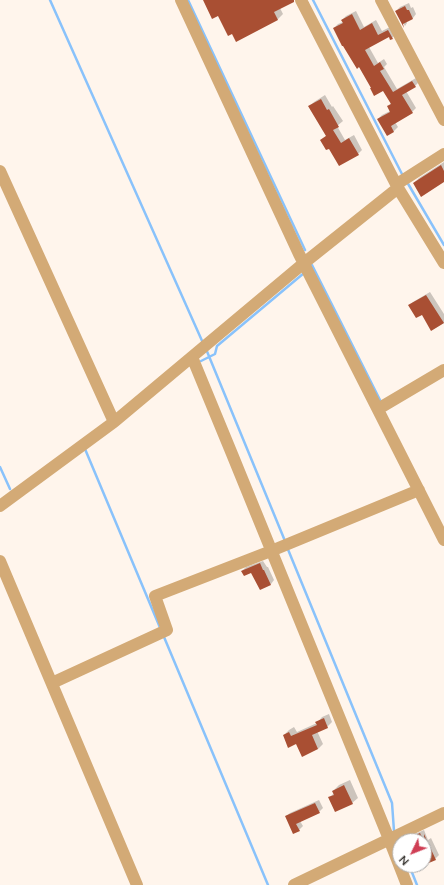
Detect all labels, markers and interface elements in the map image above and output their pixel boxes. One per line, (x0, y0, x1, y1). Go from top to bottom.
north arrow (392, 833, 432, 873)
text: N (396, 853, 411, 868)

